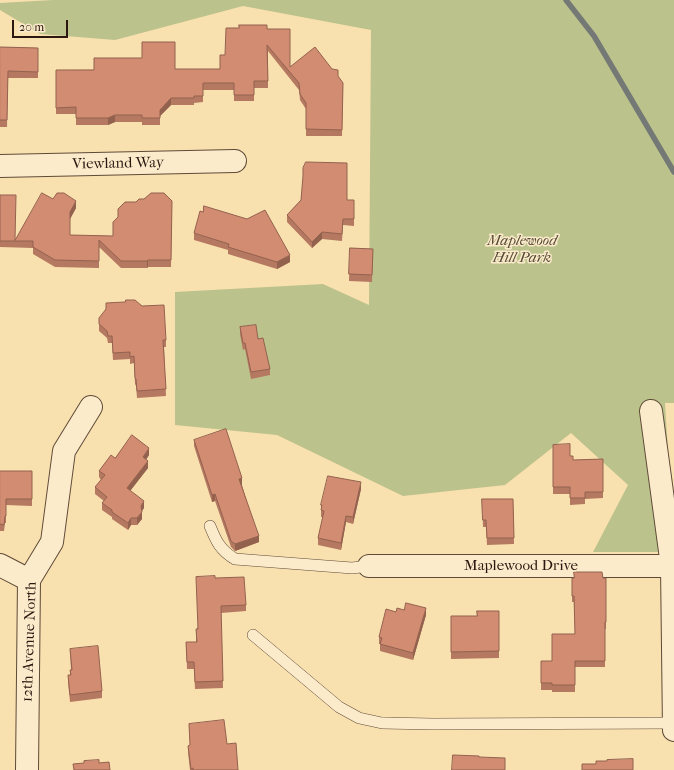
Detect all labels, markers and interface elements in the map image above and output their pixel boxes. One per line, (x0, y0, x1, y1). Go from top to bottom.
scale bar (14, 12, 70, 38)
text: 20 m (19, 20, 44, 34)
street label: Viewland Way (72, 154, 164, 174)
park label: Maplewood Hill Park (487, 232, 557, 267)
street label: Maplewood Drive (464, 557, 578, 575)
street label: 12th Avenue North (19, 581, 41, 703)

